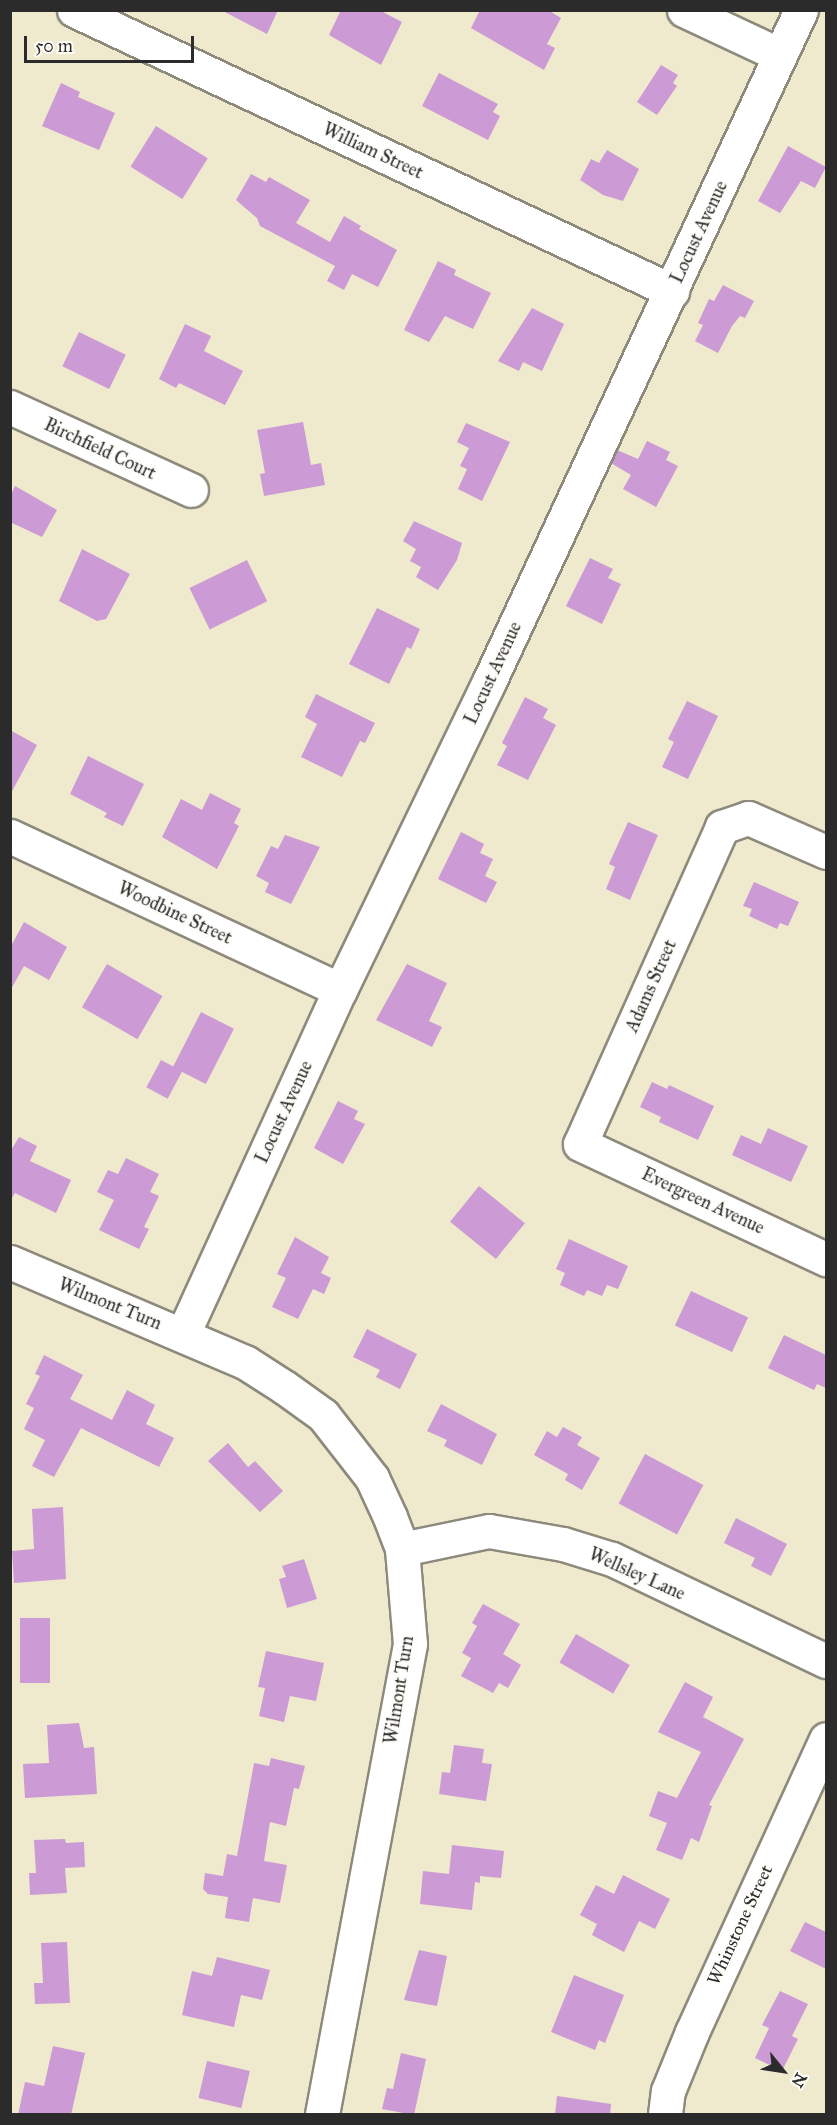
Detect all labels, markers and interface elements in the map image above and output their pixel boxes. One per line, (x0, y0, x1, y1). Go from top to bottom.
scale bar (27, 24, 196, 62)
text: 50 m (35, 35, 73, 57)
street label: William Street (319, 118, 427, 184)
street label: Locust Avenue (666, 177, 732, 287)
street label: Birchfield Court (41, 414, 159, 484)
street label: Locust Avenue (460, 618, 526, 728)
street label: Woodbine Street (115, 877, 235, 949)
street label: Adams Street (621, 936, 681, 1036)
street label: Locust Avenue (251, 1057, 317, 1167)
street label: Evergreen Avenue (638, 1163, 768, 1239)
street label: Wilmont Turn (55, 1274, 165, 1334)
street label: Wellsley Lane (586, 1543, 688, 1605)
street label: Wilmont Turn (380, 1634, 418, 1746)
street label: Whinstone Street (703, 1862, 777, 1988)
north arrow (753, 2041, 813, 2101)
text: N (787, 2070, 811, 2091)

